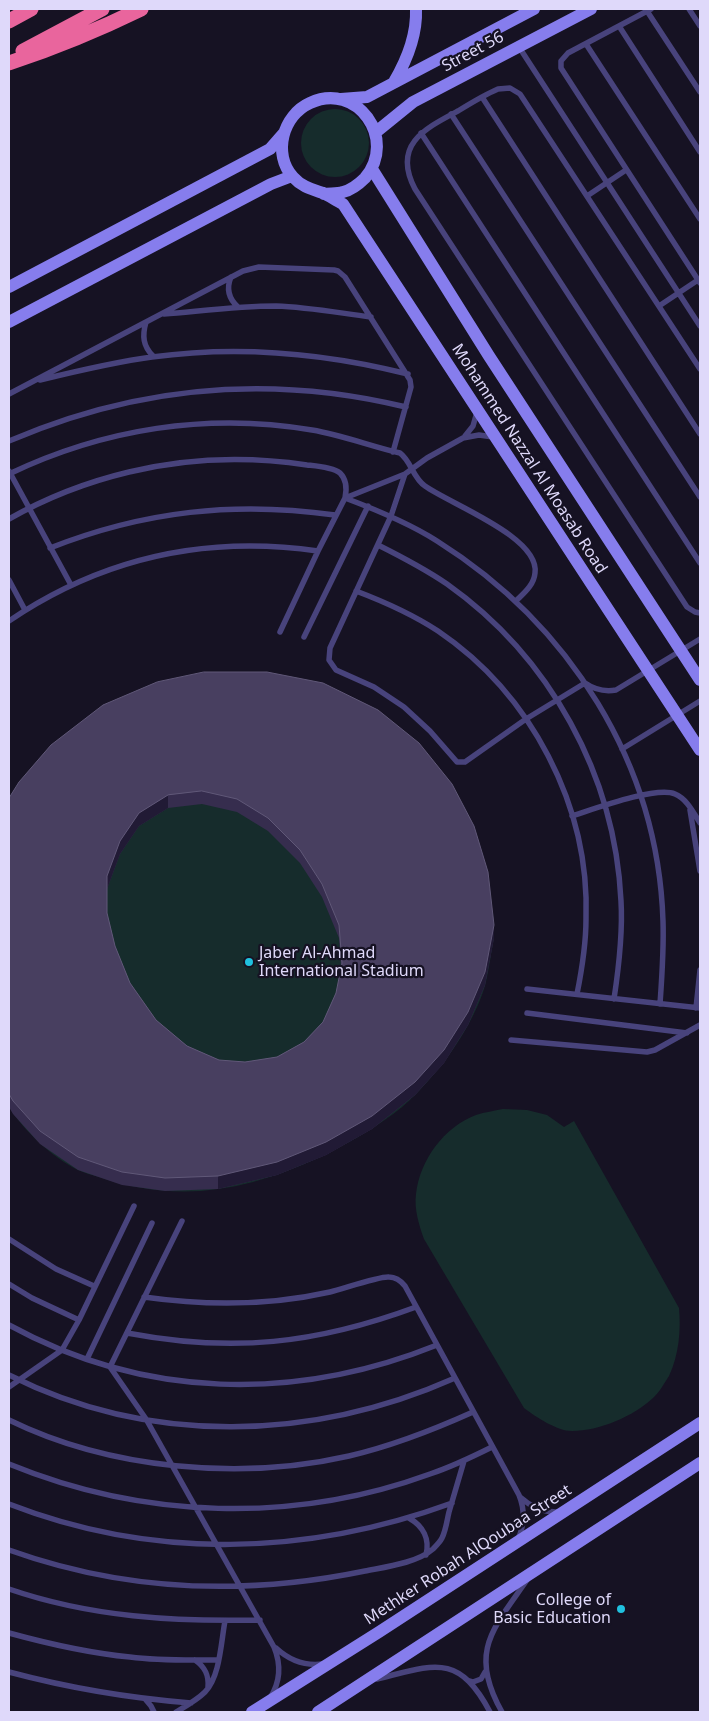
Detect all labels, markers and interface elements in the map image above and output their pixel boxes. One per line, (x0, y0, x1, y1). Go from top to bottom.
street label: Street 56 (439, 28, 507, 76)
street label: Mohammed Nazzal Al Moasab Road (447, 340, 611, 578)
place label: Jaber Al-Ahmad International Stadium (259, 943, 424, 981)
marker: Jaber Al-Ahmad International Stadium (243, 956, 255, 968)
street label: Methker Robah AlQoubaa Street (361, 1481, 575, 1629)
place label: College of Basic Education (493, 1590, 611, 1628)
marker: College of Basic Education (615, 1603, 627, 1615)

